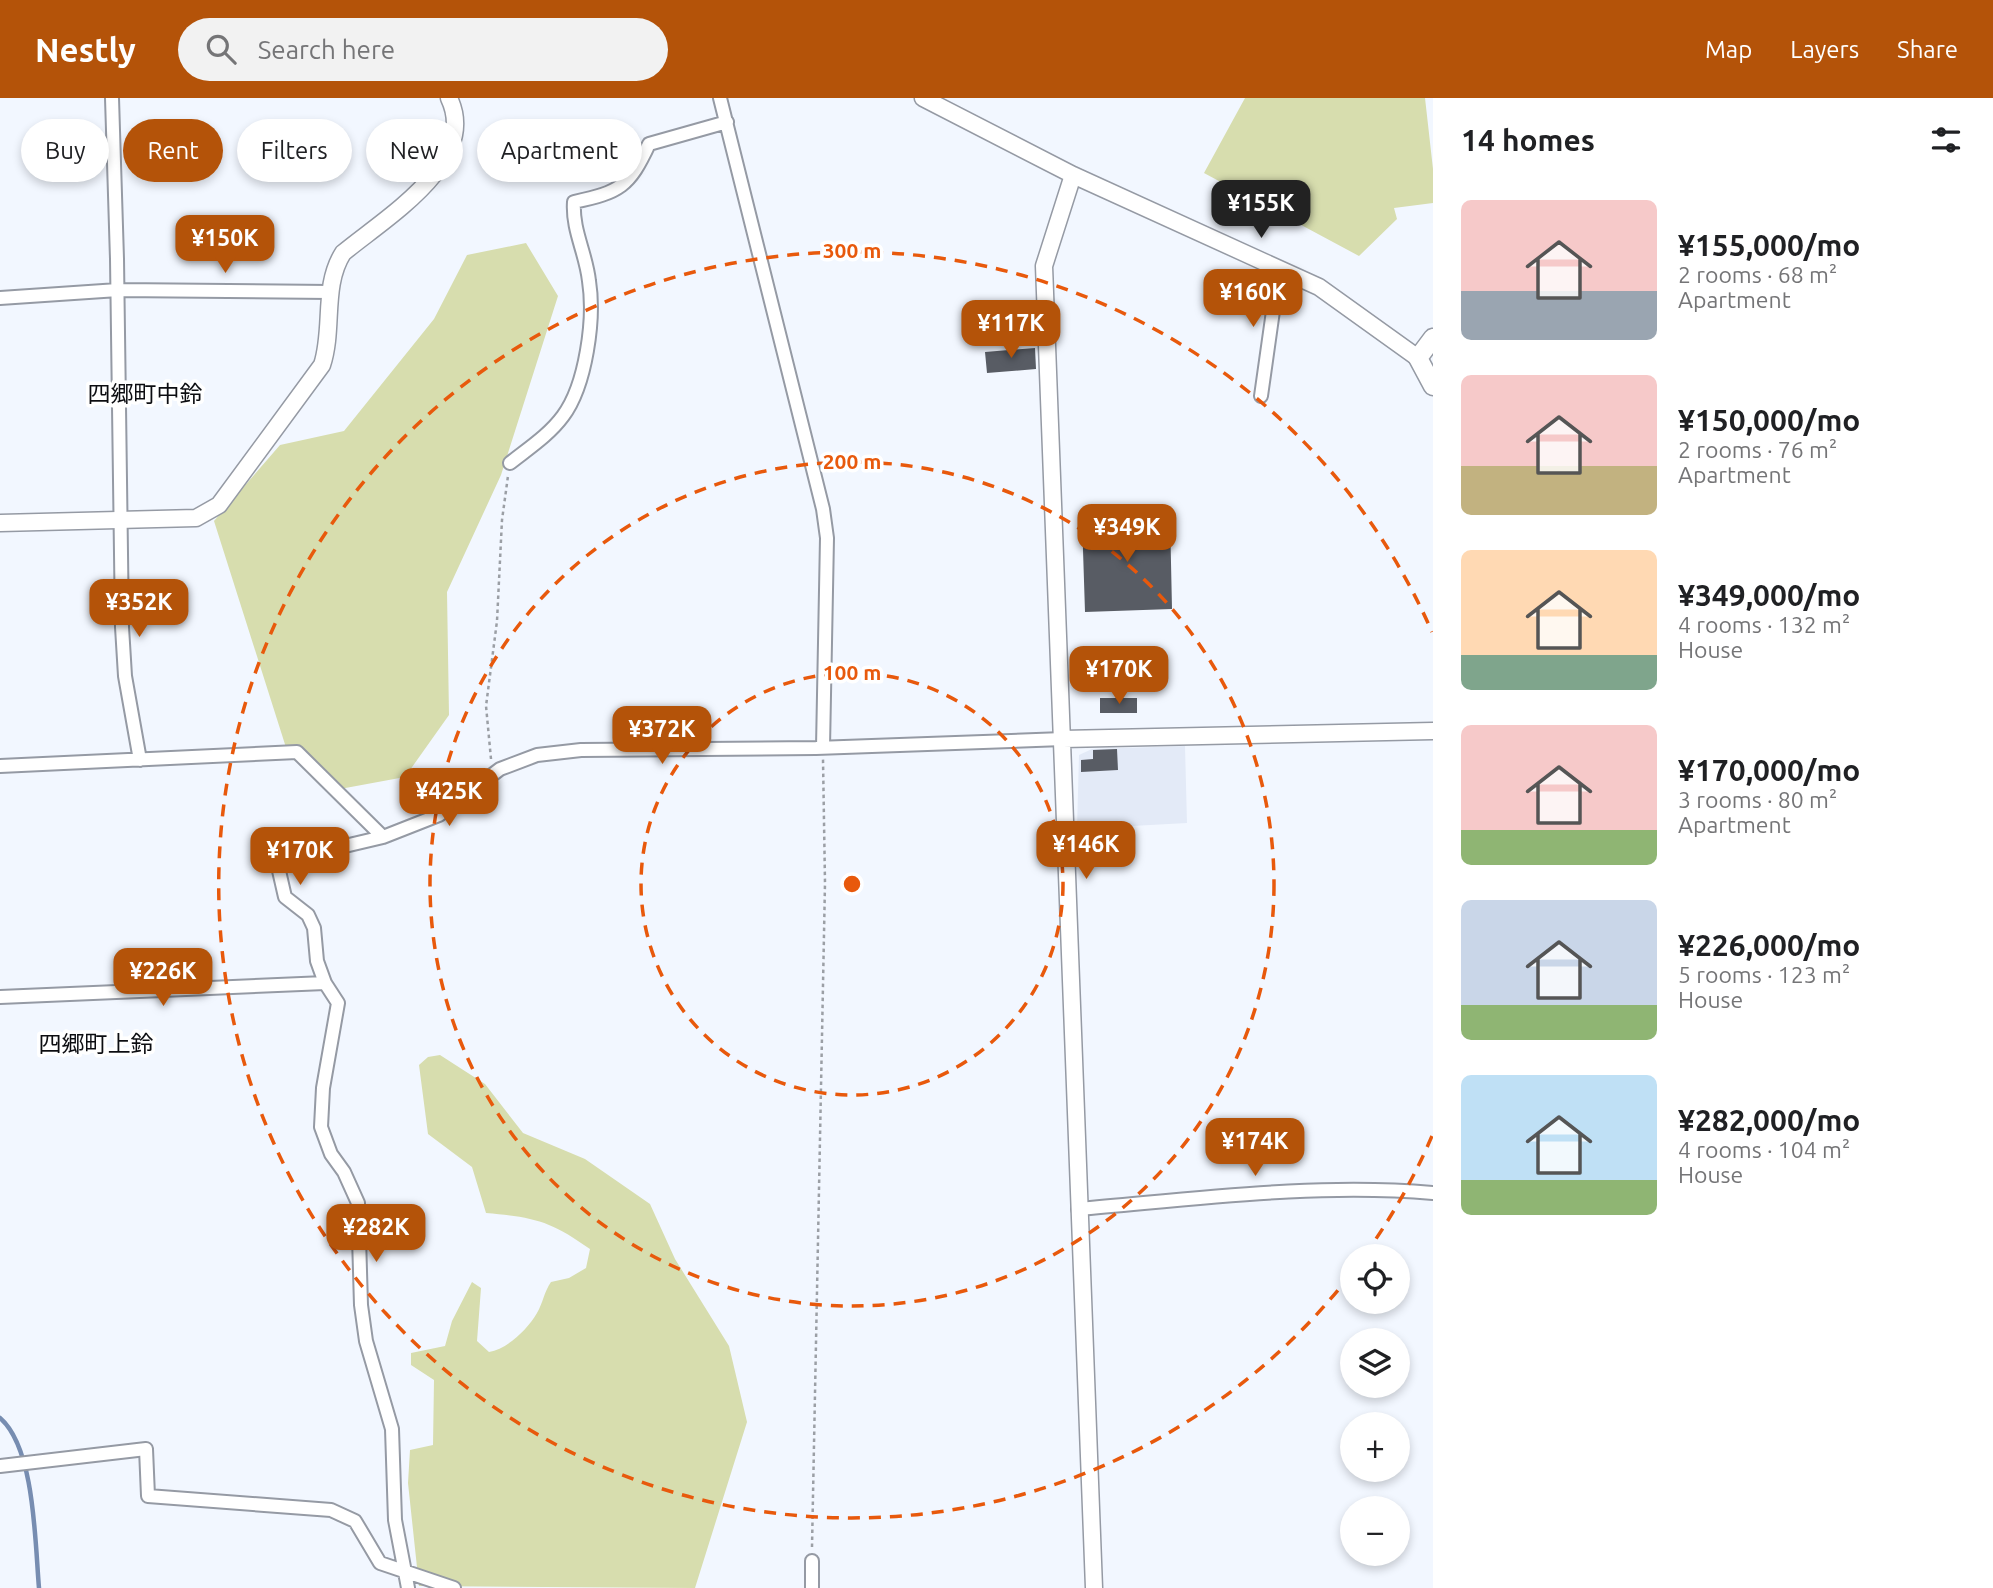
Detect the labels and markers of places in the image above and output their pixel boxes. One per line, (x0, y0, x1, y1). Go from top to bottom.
pin: ¥155K (1212, 180, 1310, 240)
pin: ¥150K (176, 216, 274, 275)
pin: ¥160K (1204, 270, 1302, 329)
pin: ¥117K (962, 300, 1060, 360)
pin: ¥349K (1078, 504, 1176, 564)
pin: ¥352K (90, 580, 188, 639)
pin: ¥170K (1070, 646, 1168, 706)
pin: ¥372K (613, 706, 711, 766)
pin: ¥425K (400, 768, 498, 828)
pin: ¥146K (1037, 822, 1135, 881)
pin: ¥170K (251, 828, 349, 887)
centre of rings (840, 872, 864, 896)
pin: ¥226K (114, 948, 212, 1008)
pin: ¥174K (1206, 1118, 1304, 1178)
pin: ¥282K (327, 1204, 425, 1264)

